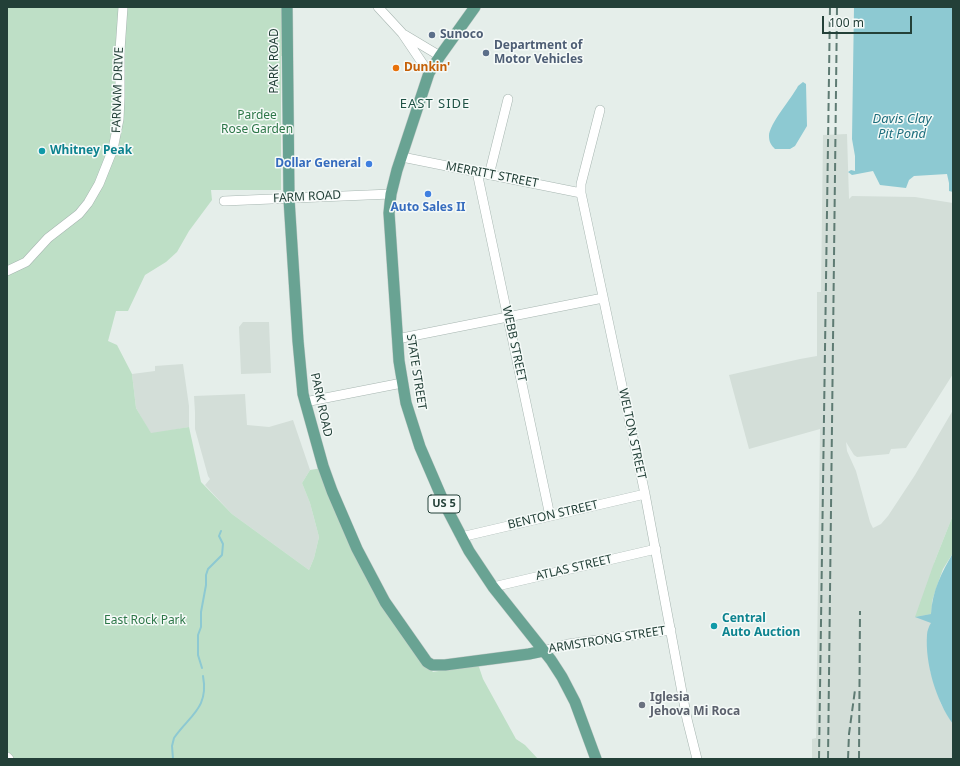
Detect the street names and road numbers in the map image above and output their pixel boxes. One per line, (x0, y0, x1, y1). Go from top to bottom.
street label: PARK ROAD (268, 28, 282, 94)
street label: FARNAM DRIVE (109, 47, 127, 133)
street label: MERRITT STREET (444, 159, 540, 191)
street label: FARM ROAD (273, 188, 341, 206)
street label: WEBB STREET (499, 305, 529, 383)
street label: STATE STREET (403, 333, 429, 411)
street label: PARK ROAD (307, 372, 335, 438)
street label: WELTON STREET (615, 387, 649, 481)
road number: US 5 (428, 495, 460, 513)
street label: BENTON STREET (506, 498, 600, 532)
street label: ATLAS STREET (534, 552, 614, 584)
street label: ARMSTRONG STREET (548, 624, 666, 656)

